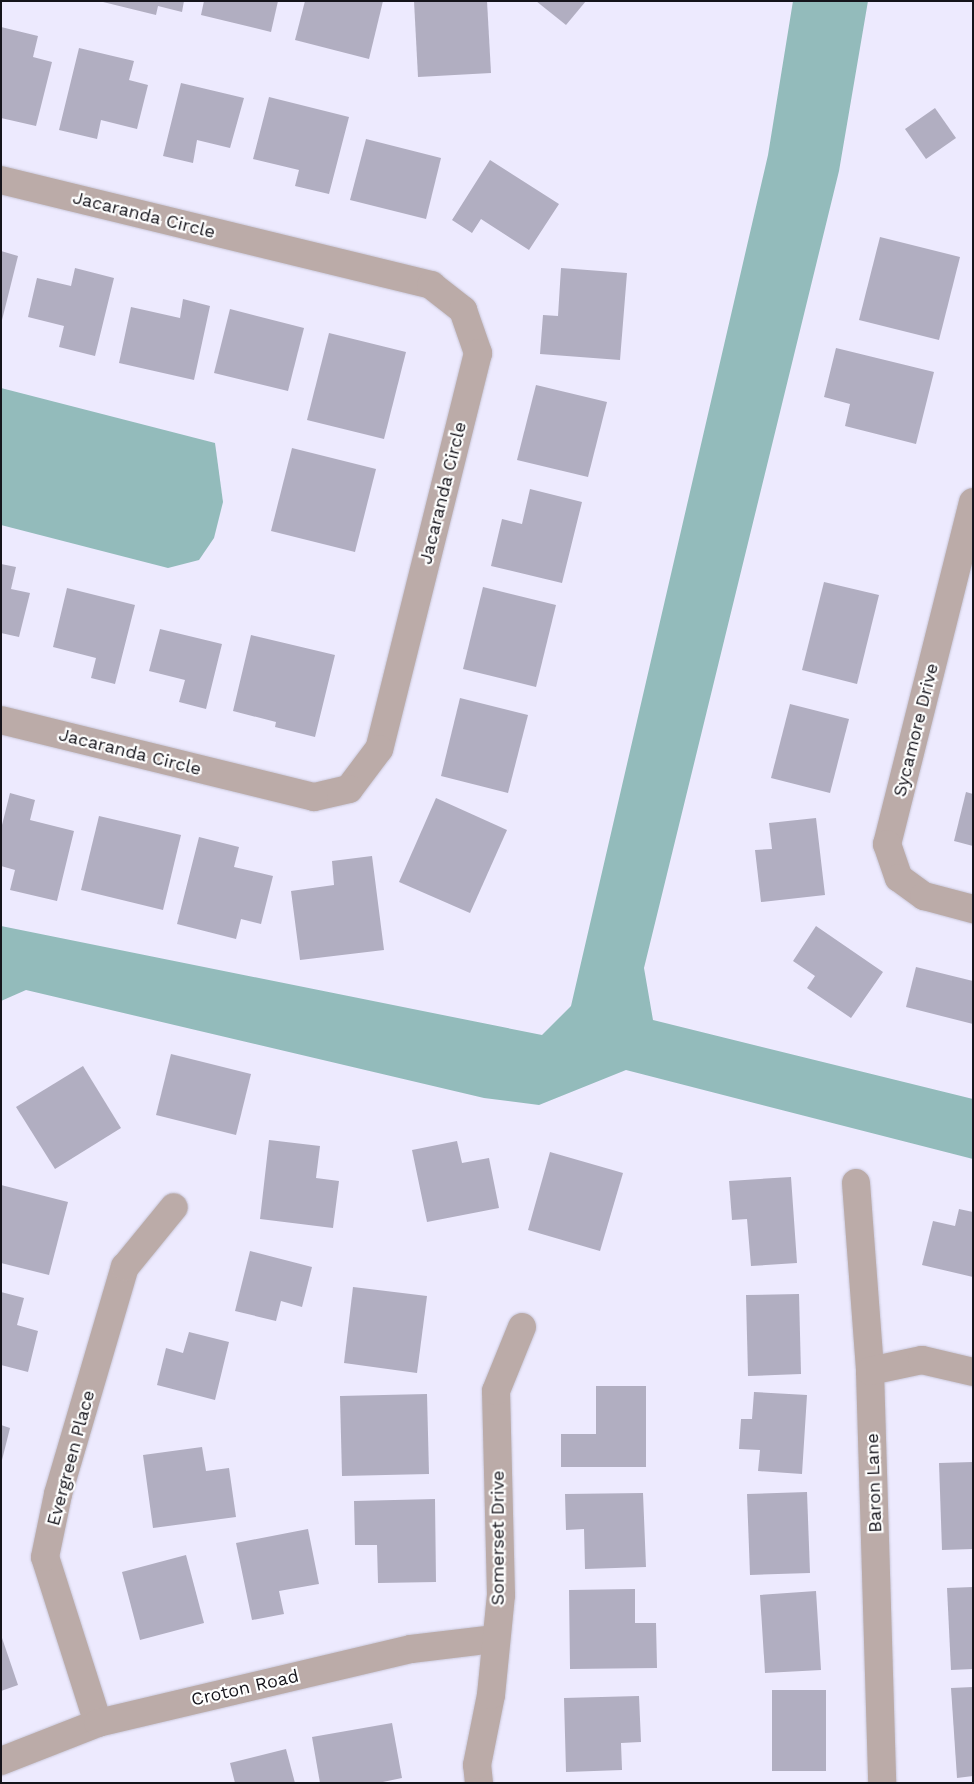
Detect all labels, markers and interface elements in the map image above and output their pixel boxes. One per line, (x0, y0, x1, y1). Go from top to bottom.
street label: Jacaranda Circle (70, 187, 218, 243)
street label: Jacaranda Circle (415, 419, 471, 567)
street label: Sycamore Drive (889, 661, 943, 799)
street label: Jacaranda Circle (56, 724, 204, 780)
street label: Evergreen Place (43, 1388, 99, 1528)
street label: Baron Lane (861, 1433, 887, 1533)
street label: Somerset Drive (487, 1471, 509, 1605)
street label: Croton Road (189, 1665, 301, 1711)

